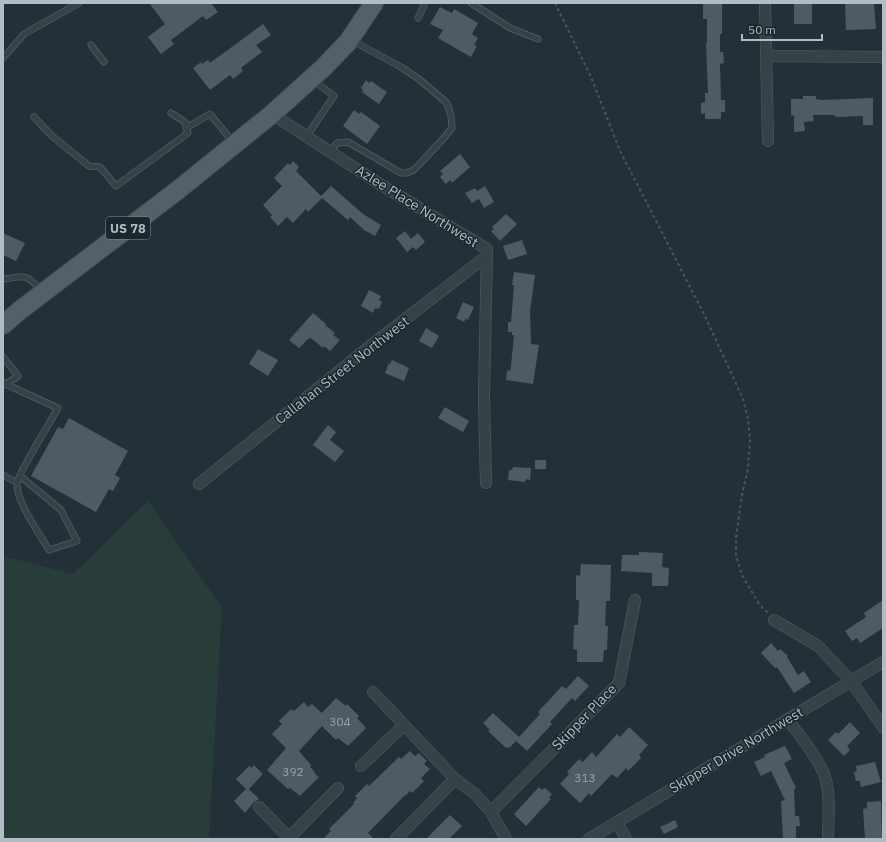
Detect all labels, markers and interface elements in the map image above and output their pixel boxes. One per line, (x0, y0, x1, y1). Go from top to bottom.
scale bar (742, 16, 822, 42)
text: 50 m (748, 22, 776, 37)
street label: Azlee Place Northwest (352, 161, 482, 251)
road number: US 78 (106, 217, 150, 239)
street label: Callahan Street Northwest (271, 312, 413, 428)
street label: Skipper Place (548, 680, 620, 754)
street label: Skipper Drive Northwest (666, 703, 806, 797)
house number: 304 (329, 714, 351, 729)
house number: 392 (282, 764, 304, 779)
house number: 313 (574, 770, 596, 785)

